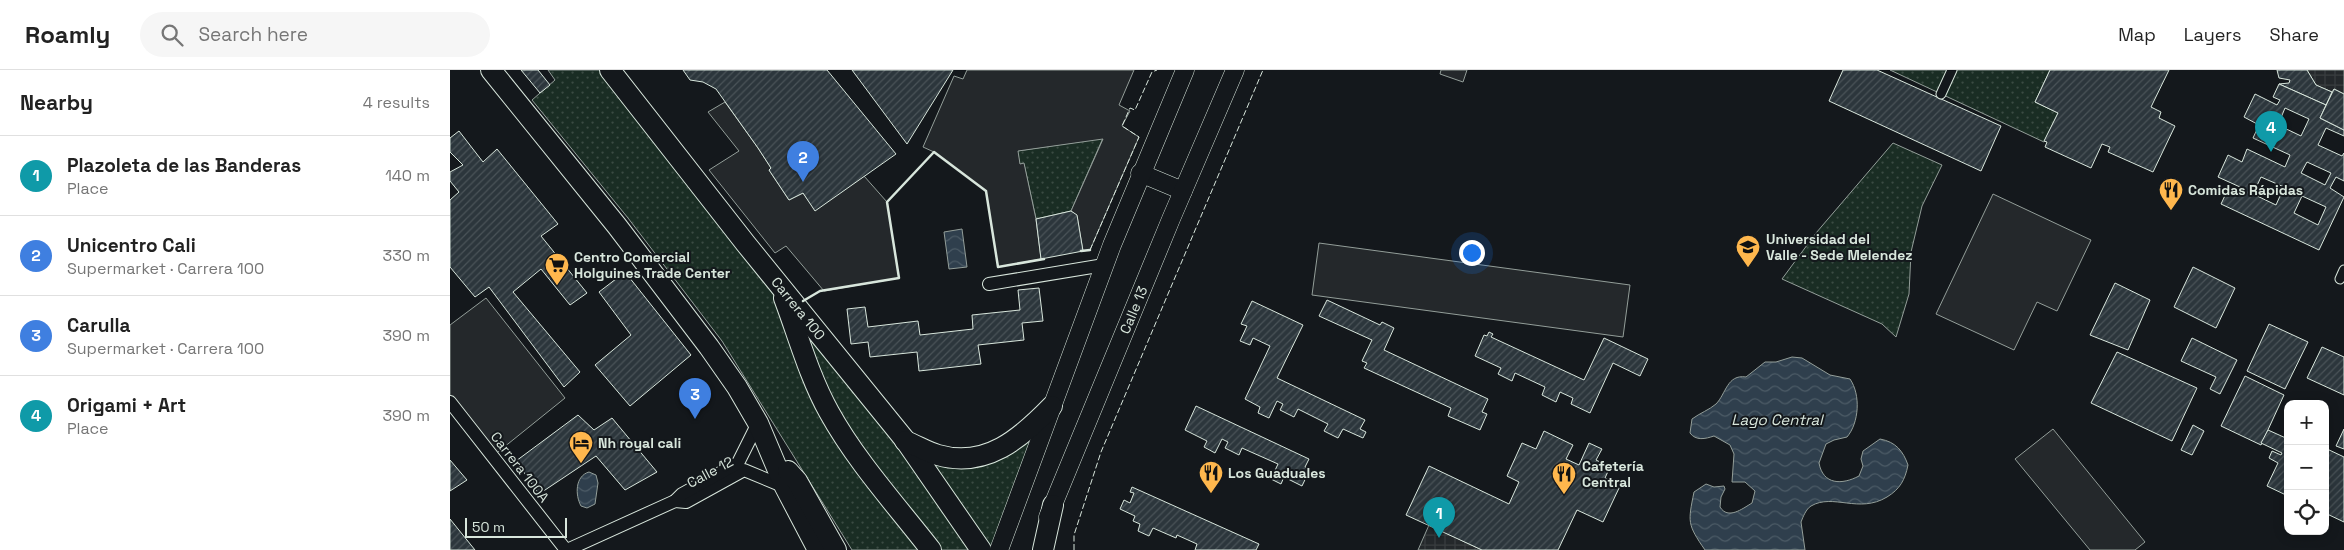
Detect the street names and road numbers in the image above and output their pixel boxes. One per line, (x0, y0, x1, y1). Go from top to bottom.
street label: Carrera 100 (767, 273, 829, 344)
street label: Calle 13 (1116, 283, 1151, 337)
street label: Carrera 100A (487, 428, 553, 506)
street label: Calle 12 (684, 452, 736, 492)

